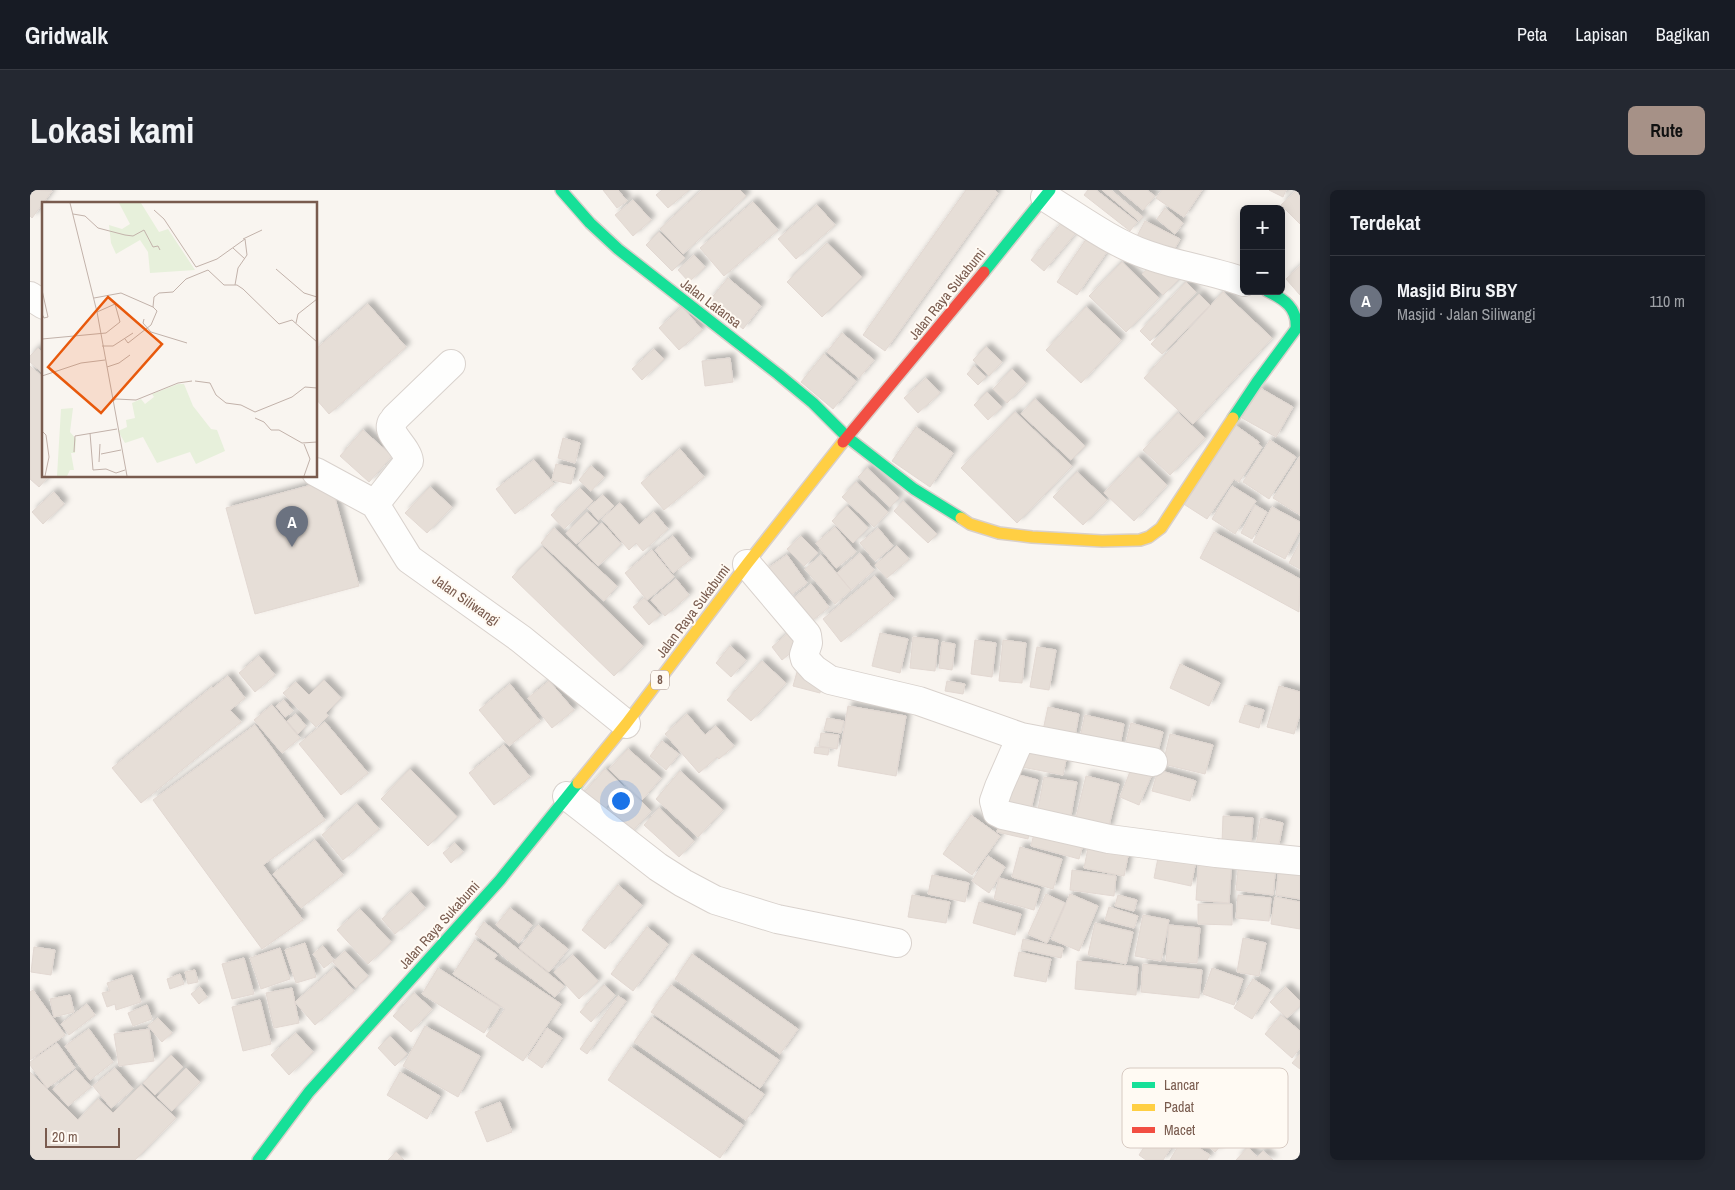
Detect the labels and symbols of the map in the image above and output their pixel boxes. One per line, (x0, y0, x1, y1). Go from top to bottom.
inset map (42, 202, 318, 478)
street label: Jalan Raya Sukabumi (905, 245, 989, 343)
street label: Jalan Latansa (677, 274, 745, 332)
pin: A (276, 506, 308, 547)
street label: Jalan Raya Sukabumi (652, 561, 734, 661)
street label: Jalan Siliwangi (429, 570, 503, 630)
road number: 8 (651, 670, 669, 690)
your location (608, 788, 634, 814)
street label: Jalan Raya Sukabumi (395, 877, 483, 973)
legend (1122, 1068, 1288, 1148)
text: Lancar (1164, 1076, 1199, 1094)
text: Padat (1164, 1098, 1194, 1116)
text: Macet (1164, 1121, 1195, 1139)
scale bar (45, 1125, 120, 1148)

